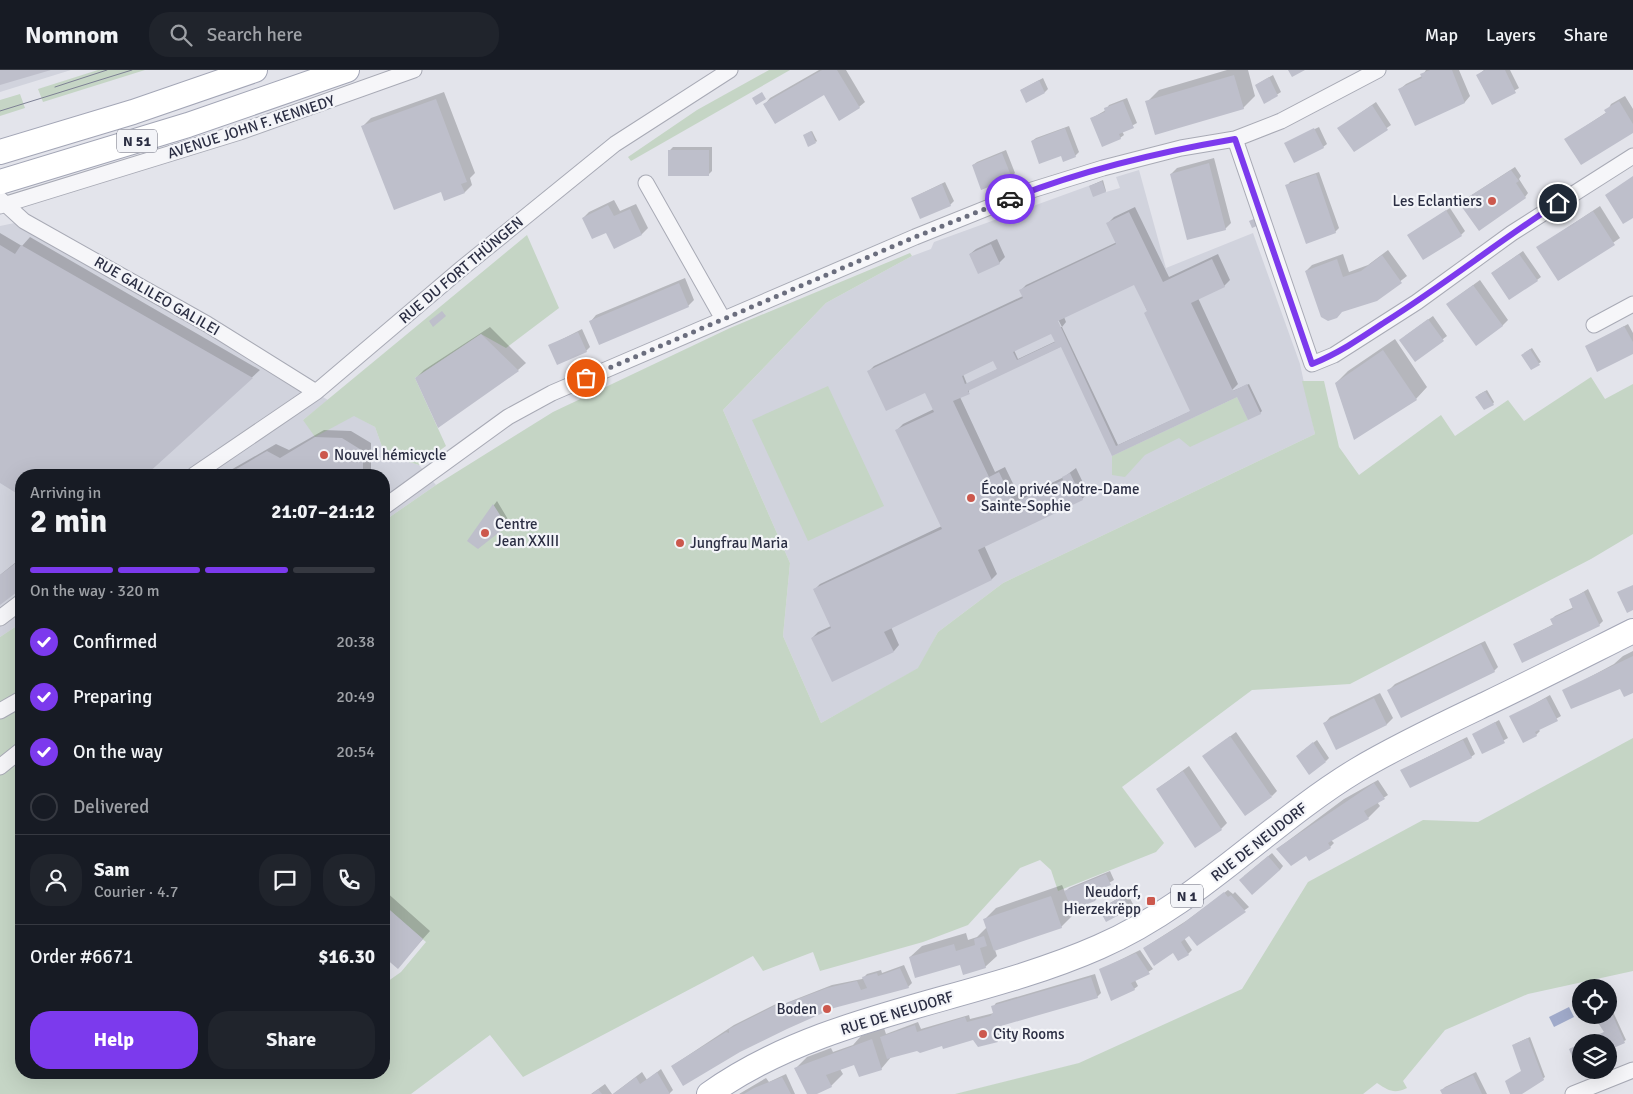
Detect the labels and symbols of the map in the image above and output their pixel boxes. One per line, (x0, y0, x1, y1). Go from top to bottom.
street label: AVENUE JOHN F. KENNEDY (165, 91, 337, 163)
road number: N 51 (117, 129, 157, 152)
courier (985, 174, 1035, 224)
pin (1537, 182, 1579, 224)
place label: Les Eclantiers (1393, 192, 1482, 210)
marker: Les Eclantiers (1486, 195, 1498, 207)
street label: RUE DU FORT THÜNGEN (395, 213, 527, 327)
street label: RUE GALILEO GALILEI (91, 253, 223, 339)
pin (565, 357, 607, 399)
place label: Nouvel hémicycle (334, 446, 446, 464)
marker: Nouvel hémicycle (318, 449, 330, 461)
place label: École privée Notre-Dame Sainte-Sophie (981, 479, 1140, 515)
marker: École privée Notre-Dame Sainte-Sophie (965, 492, 977, 504)
place label: Centre Jean XXIII (495, 515, 559, 550)
marker: Centre Jean XXIII (479, 527, 491, 539)
place label: Jungfrau Maria (690, 534, 788, 552)
marker: Jungfrau Maria (674, 537, 686, 549)
street label: RUE DE NEUDORF (1207, 799, 1311, 885)
place label: Neudorf, Hierzekrëpp (1064, 883, 1141, 918)
road number: N 1 (1171, 884, 1203, 908)
marker: Neudorf, Hierzekrëpp (1145, 895, 1157, 907)
street label: RUE DE NEUDORF (838, 987, 956, 1039)
place label: Boden (776, 1000, 817, 1018)
marker: Boden (821, 1003, 833, 1015)
place label: City Rooms (993, 1025, 1065, 1043)
marker: City Rooms (977, 1028, 989, 1040)

